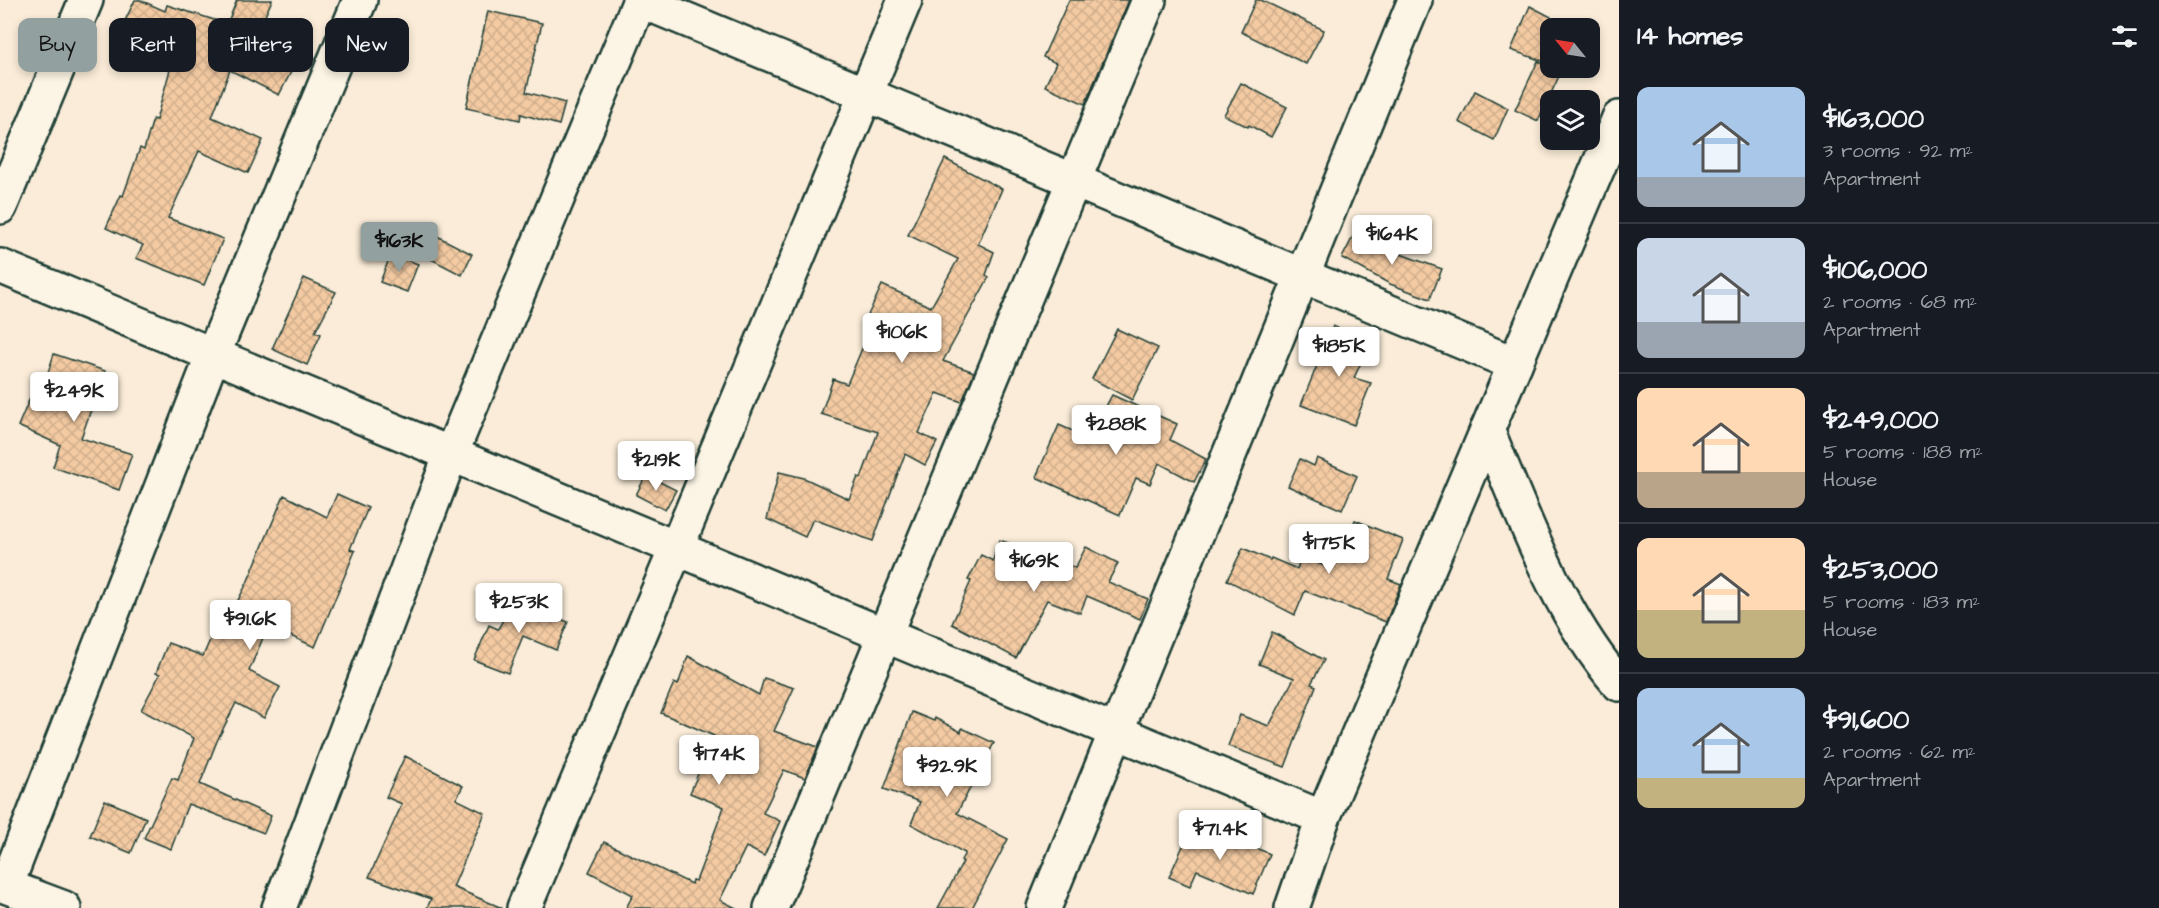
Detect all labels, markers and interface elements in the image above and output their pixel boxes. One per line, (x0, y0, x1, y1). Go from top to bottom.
chip: Buy (18, 18, 97, 72)
chip: Rent (109, 18, 196, 72)
chip: Filters (208, 18, 313, 72)
chip: New (325, 18, 409, 72)
north arrow (1540, 18, 1600, 78)
map controls (1540, 18, 1600, 150)
text: 14 homes (1637, 18, 1743, 54)
icon: filters (2108, 20, 2141, 53)
button: layers (1540, 90, 1600, 150)
text: $163,000 (1823, 101, 1924, 137)
icon: home (1685, 111, 1757, 183)
text: 3 rooms · 92 m² (1823, 137, 1973, 165)
text: Apartment (1823, 165, 1921, 193)
pin: $164K (1350, 215, 1434, 266)
text: $164K (1366, 220, 1418, 248)
pin: $163K (357, 222, 441, 273)
text: $163K (375, 227, 423, 255)
text: $106,000 (1823, 252, 1927, 288)
icon: home (1685, 262, 1757, 334)
text: 2 rooms · 68 m² (1823, 288, 1977, 316)
pin: $106K (860, 313, 944, 364)
text: Apartment (1823, 316, 1921, 344)
text: $106K (877, 318, 927, 346)
pin: $185K (1297, 327, 1381, 378)
text: $185K (1313, 332, 1365, 360)
pin: $249K (32, 372, 116, 423)
text: $249K (44, 377, 104, 405)
text: $249,000 (1823, 402, 1939, 438)
pin: $288K (1074, 405, 1158, 456)
text: $288K (1086, 410, 1146, 438)
icon: home (1685, 412, 1757, 484)
text: 5 rooms · 188 m² (1823, 438, 1983, 466)
pin: $219K (614, 441, 698, 492)
text: $219K (632, 446, 680, 474)
text: House (1823, 466, 1877, 494)
pin: $175K (1287, 524, 1371, 575)
text: $175K (1303, 529, 1355, 557)
pin: $169K (992, 542, 1076, 593)
text: $169K (1009, 547, 1059, 575)
text: $253,000 (1823, 552, 1938, 588)
icon: home (1685, 562, 1757, 634)
pin: $253K (477, 583, 561, 634)
text: $253K (489, 588, 549, 616)
text: 5 rooms · 183 m² (1823, 588, 1980, 616)
pin: $91.6K (201, 600, 299, 651)
text: $91.6K (224, 605, 276, 633)
text: House (1823, 616, 1877, 644)
text: $91,600 (1823, 702, 1909, 738)
icon: home (1685, 712, 1757, 784)
pin: $174K (677, 735, 761, 786)
text: 2 rooms · 62 m² (1823, 738, 1975, 766)
text: $174K (693, 740, 745, 768)
pin: $92.9K (898, 747, 996, 798)
text: $92.9K (917, 752, 977, 780)
text: Apartment (1823, 766, 1921, 794)
pin: $71.4K (1171, 810, 1269, 861)
text: $71.4K (1193, 815, 1247, 843)

